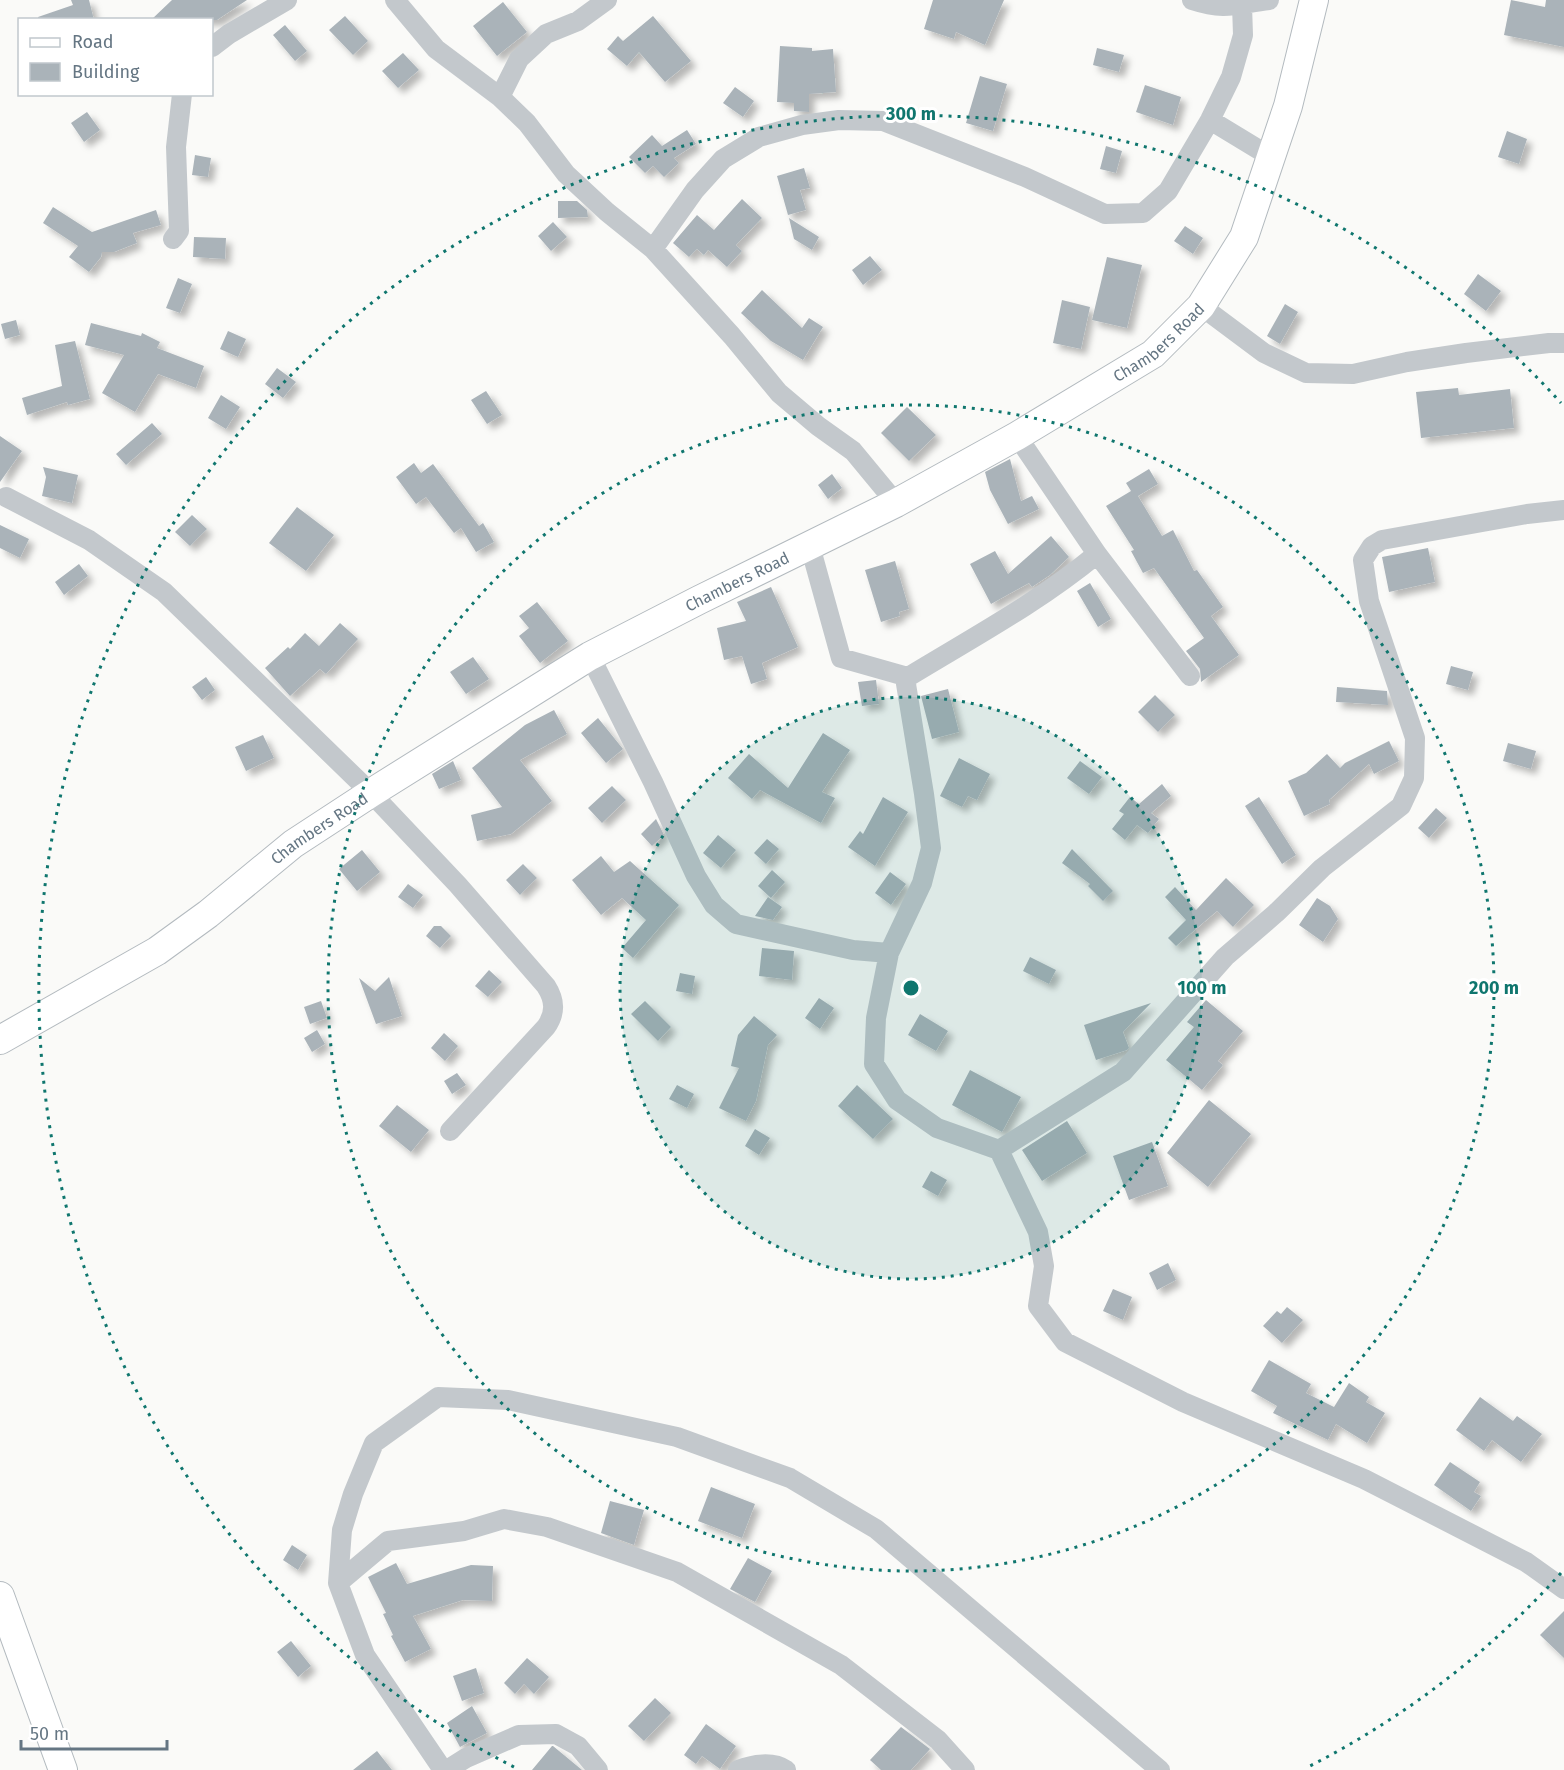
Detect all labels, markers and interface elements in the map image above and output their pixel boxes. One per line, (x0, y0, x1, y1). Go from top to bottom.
legend (18, 18, 213, 96)
text: Road (72, 31, 114, 53)
text: Building (72, 61, 140, 83)
text: 300 m (885, 103, 936, 125)
street label: Chambers Road (1109, 299, 1208, 385)
street label: Chambers Road (682, 548, 792, 615)
street label: Chambers Road (267, 788, 371, 868)
text: 100 m (1178, 977, 1226, 999)
text: 200 m (1469, 977, 1519, 999)
centre of rings (901, 978, 921, 998)
scale bar (21, 1713, 166, 1751)
text: 50 m (30, 1723, 69, 1745)

